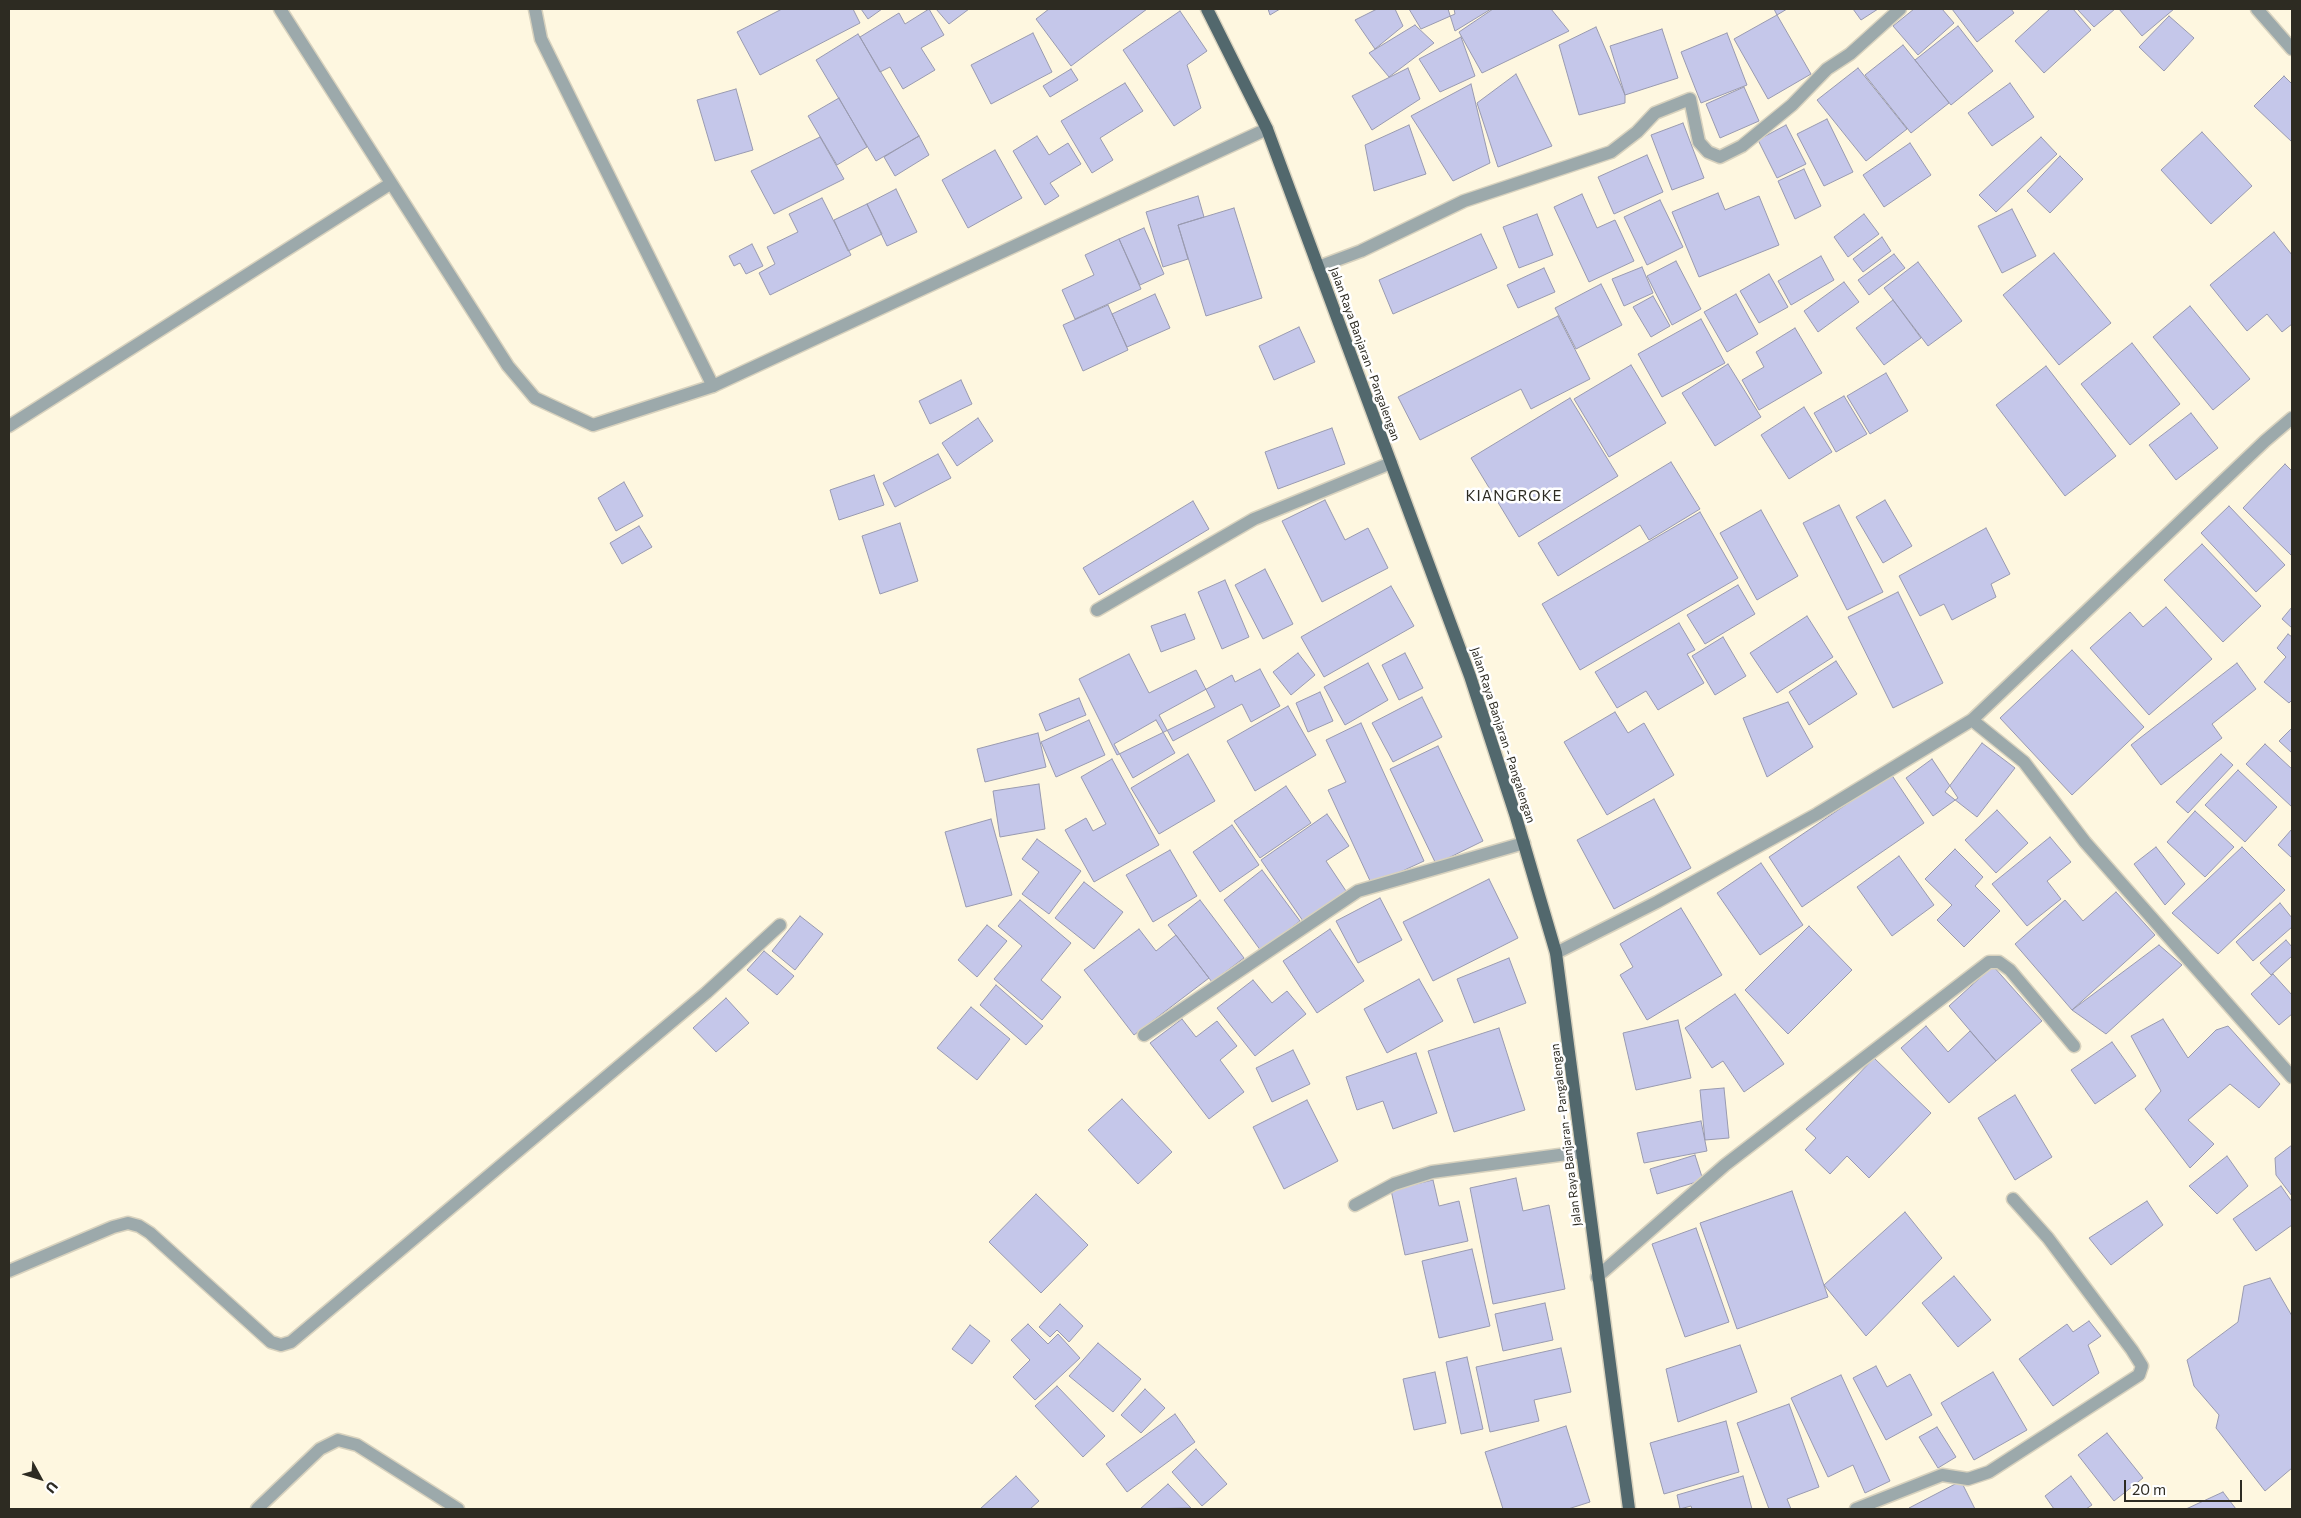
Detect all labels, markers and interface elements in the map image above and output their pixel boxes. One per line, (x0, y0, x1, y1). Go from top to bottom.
street label: Jalan Raya Banjaran - Pangalengan (1327, 265, 1403, 443)
district label: KIANGROKE (1464, 487, 1564, 505)
street label: Jalan Raya Banjaran - Pangalengan (1468, 645, 1538, 825)
street label: Jalan Raya Banjaran - Pangalengan (1548, 1043, 1584, 1227)
north arrow (15, 1453, 65, 1503)
scale bar (2126, 1470, 2244, 1502)
text: U (42, 1478, 62, 1497)
text: 20 m (2132, 1480, 2166, 1498)

